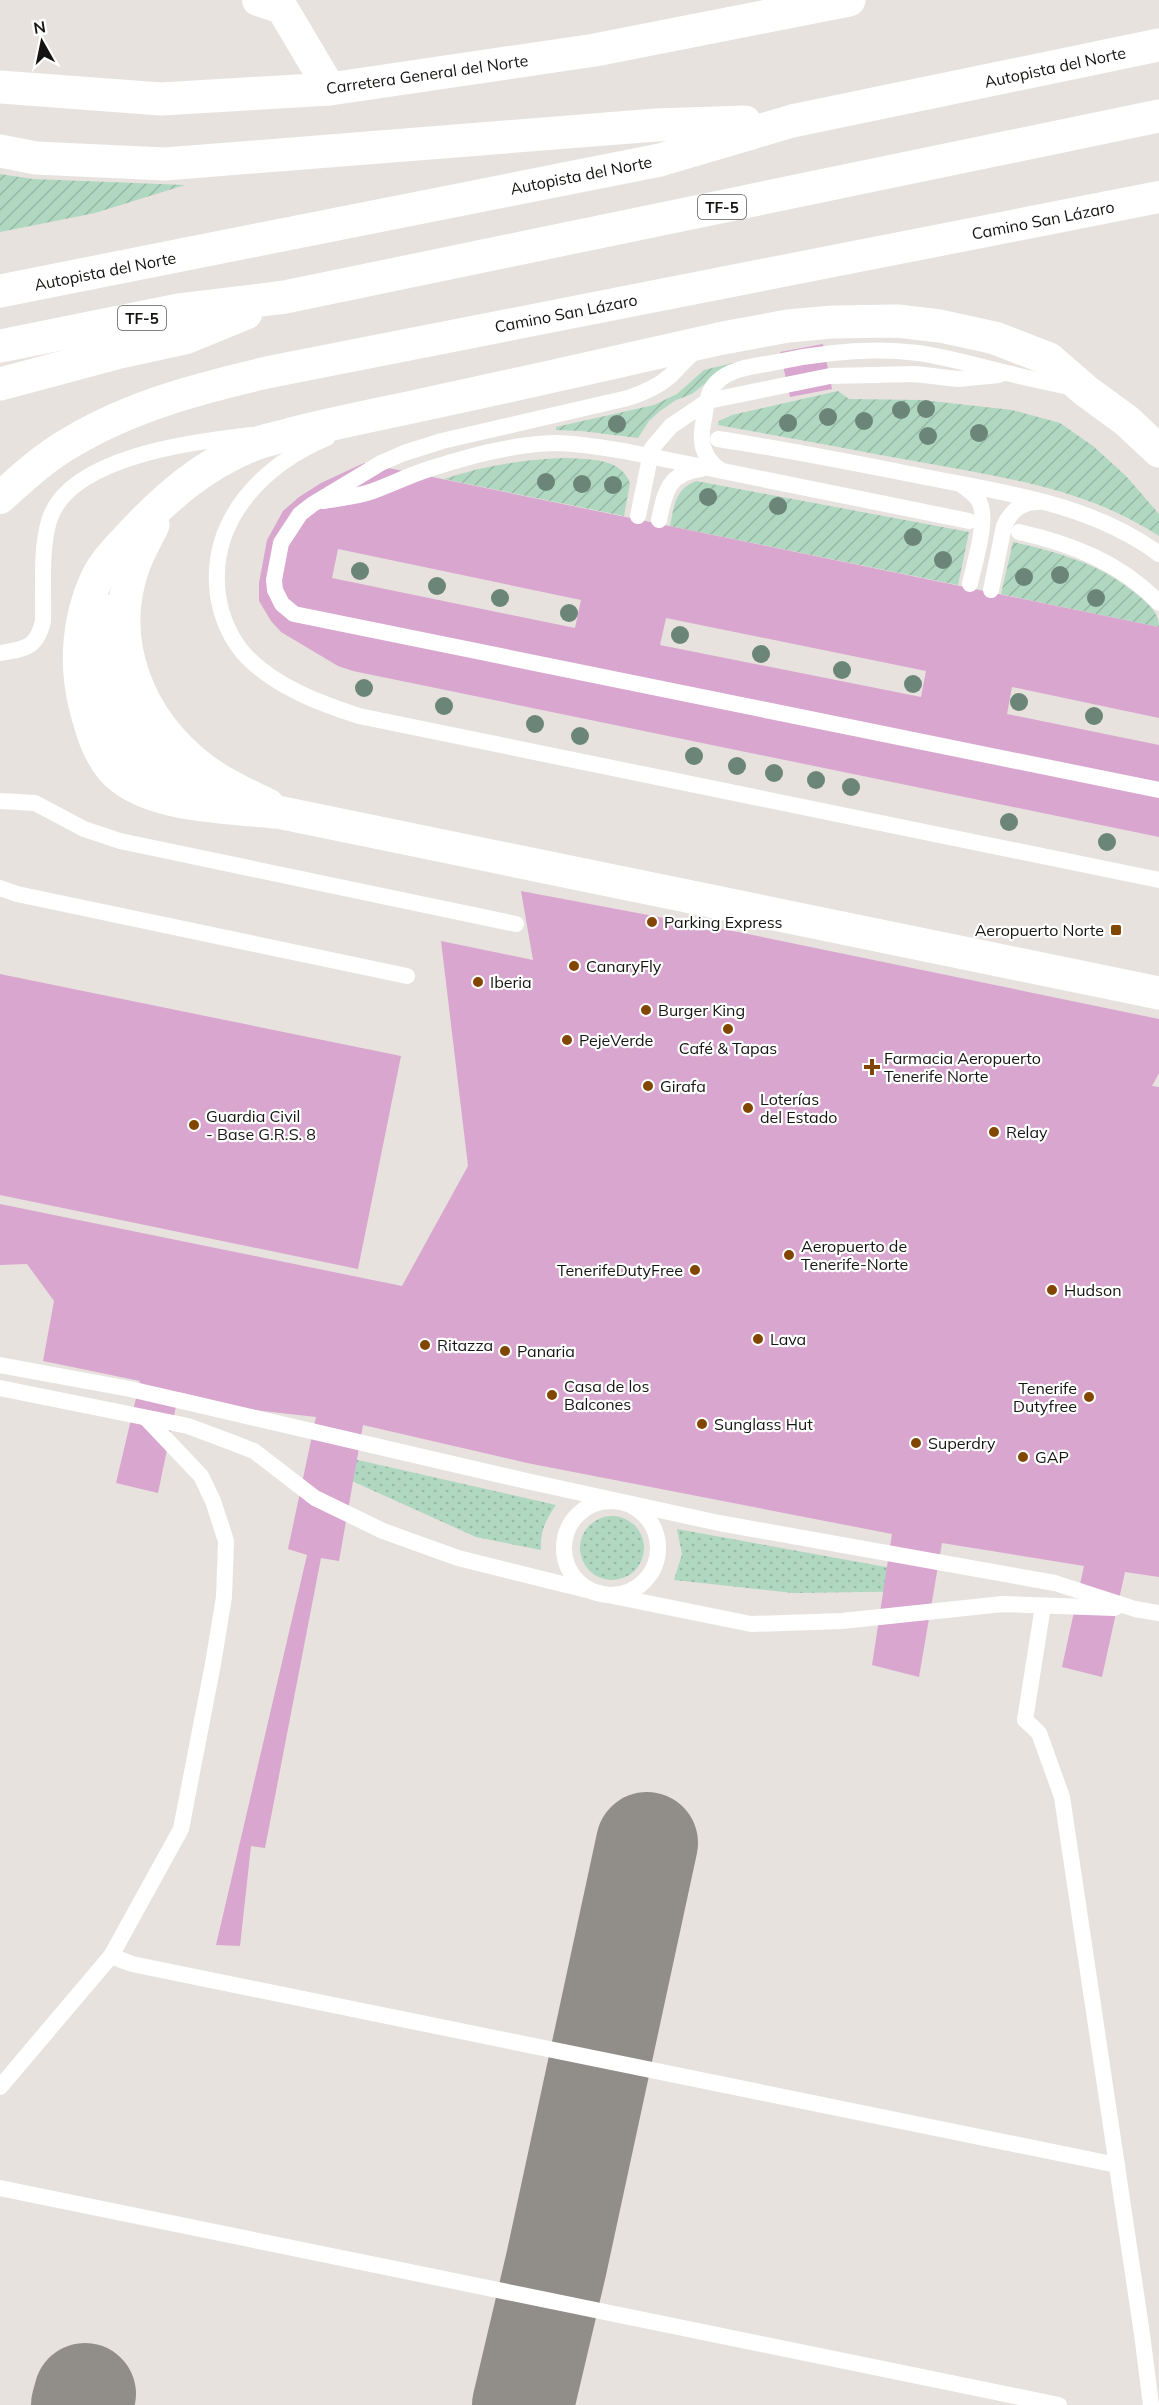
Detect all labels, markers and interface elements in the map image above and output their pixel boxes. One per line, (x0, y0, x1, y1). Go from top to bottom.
north arrow (12, 12, 72, 72)
text: N (32, 16, 47, 38)
street label: Autopista del Norte (982, 42, 1128, 92)
street label: Carretera General del Norte (325, 50, 529, 98)
street label: Autopista del Norte (508, 151, 654, 199)
road number: TF-5 (698, 195, 746, 219)
street label: Camino San Lázaro (970, 196, 1116, 244)
street label: Autopista del Norte (32, 247, 178, 295)
street label: Camino San Lázaro (493, 289, 639, 337)
road number: TF-5 (118, 306, 166, 330)
place label: Parking Express (664, 912, 783, 932)
marker: Parking Express (645, 915, 659, 929)
place label: Aeropuerto Norte (975, 920, 1104, 940)
marker: Aeropuerto Norte (1109, 923, 1123, 937)
place label: CanaryFly (586, 956, 662, 976)
marker: CanaryFly (567, 959, 581, 973)
place label: Iberia (490, 972, 532, 992)
marker: Iberia (471, 975, 485, 989)
place label: Burger King (658, 1000, 745, 1020)
marker: Burger King (639, 1003, 653, 1017)
marker: Café & Tapas (721, 1022, 735, 1036)
place label: PejeVerde (579, 1030, 653, 1050)
marker: PejeVerde (560, 1033, 574, 1047)
place label: Café & Tapas (679, 1038, 777, 1058)
place label: Farmacia Aeropuerto Tenerife Norte (884, 1048, 1041, 1086)
marker: Farmacia Aeropuerto Tenerife Norte (865, 1060, 879, 1074)
place label: Girafa (660, 1076, 706, 1096)
marker: Girafa (641, 1079, 655, 1093)
place label: Loterías del Estado (760, 1089, 837, 1127)
marker: Loterías del Estado (741, 1101, 755, 1115)
place label: Guardia Civil - Base G.R.S. 8 (206, 1106, 316, 1144)
marker: Guardia Civil - Base G.R.S. 8 (187, 1118, 201, 1132)
place label: Relay (1006, 1122, 1048, 1142)
marker: Relay (987, 1125, 1001, 1139)
place label: Aeropuerto de Tenerife-Norte (801, 1236, 908, 1274)
marker: Aeropuerto de Tenerife-Norte (782, 1248, 796, 1262)
place label: TenerifeDutyFree (557, 1260, 683, 1280)
marker: TenerifeDutyFree (688, 1263, 702, 1277)
place label: Hudson (1064, 1280, 1122, 1300)
marker: Hudson (1045, 1283, 1059, 1297)
place label: Lava (770, 1329, 806, 1349)
marker: Lava (751, 1332, 765, 1346)
place label: Ritazza (437, 1335, 493, 1355)
marker: Ritazza (418, 1338, 432, 1352)
place label: Panaria (517, 1341, 575, 1361)
marker: Panaria (498, 1344, 512, 1358)
place label: Casa de los Balcones (564, 1376, 649, 1414)
place label: Tenerife Dutyfree (1013, 1378, 1077, 1416)
marker: Casa de los Balcones (545, 1388, 559, 1402)
marker: Tenerife Dutyfree (1082, 1390, 1096, 1404)
place label: Sunglass Hut (714, 1414, 813, 1434)
marker: Sunglass Hut (695, 1417, 709, 1431)
place label: Superdry (928, 1433, 996, 1453)
marker: Superdry (909, 1436, 923, 1450)
place label: GAP (1035, 1447, 1069, 1467)
marker: GAP (1016, 1450, 1030, 1464)

